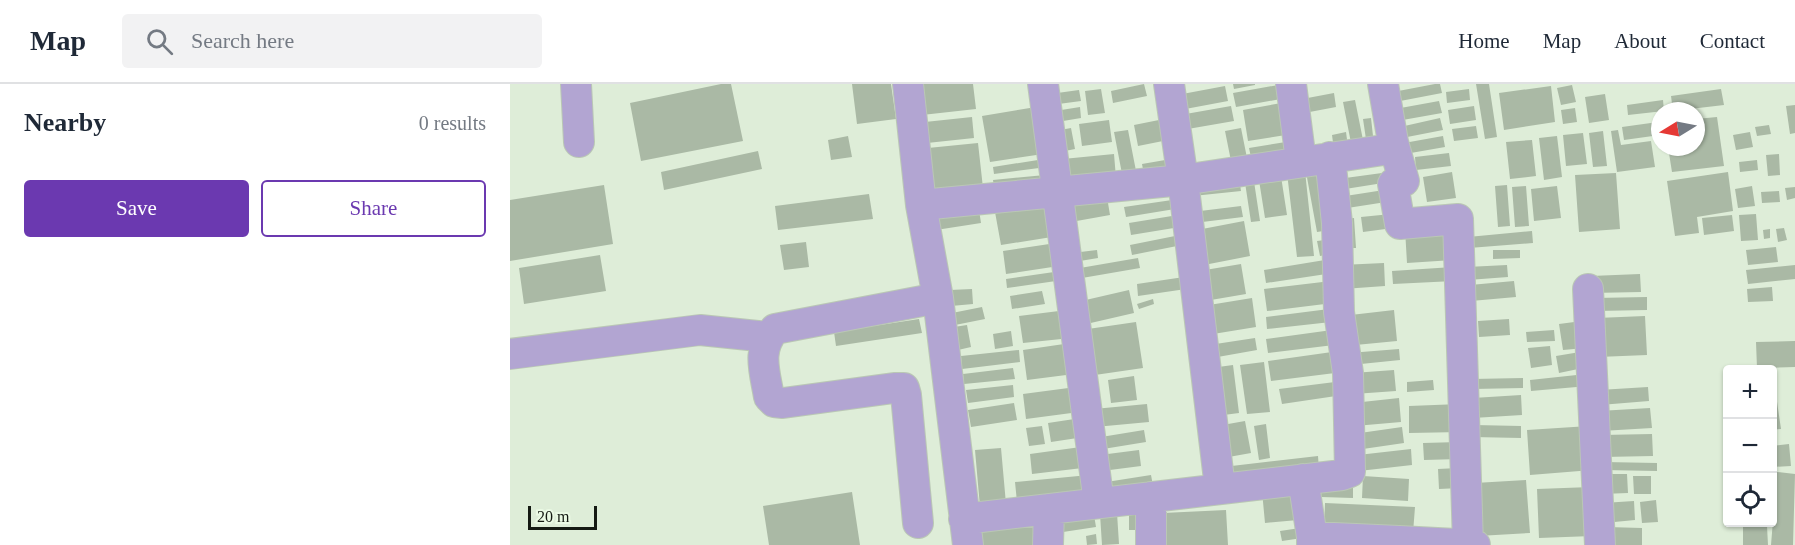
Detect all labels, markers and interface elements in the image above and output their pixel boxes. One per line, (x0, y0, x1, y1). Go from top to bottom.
search box (122, 14, 542, 68)
text: Map (30, 25, 86, 56)
icon: search (143, 25, 176, 58)
text: Search here (191, 28, 294, 53)
text: Home (1458, 29, 1510, 53)
text: Map (1543, 29, 1581, 53)
text: About (1614, 29, 1667, 53)
text: Contact (1700, 29, 1765, 53)
north arrow (1651, 102, 1705, 156)
text: Nearby (24, 108, 106, 137)
text: 0 results (419, 112, 486, 134)
button: Save (24, 180, 249, 237)
button: Share (261, 180, 486, 237)
map controls (1723, 365, 1777, 527)
button: + (1723, 365, 1777, 419)
button: − (1723, 419, 1777, 473)
button: locate (1723, 473, 1777, 527)
scale bar (528, 503, 597, 530)
text: 20 m (537, 508, 569, 525)

